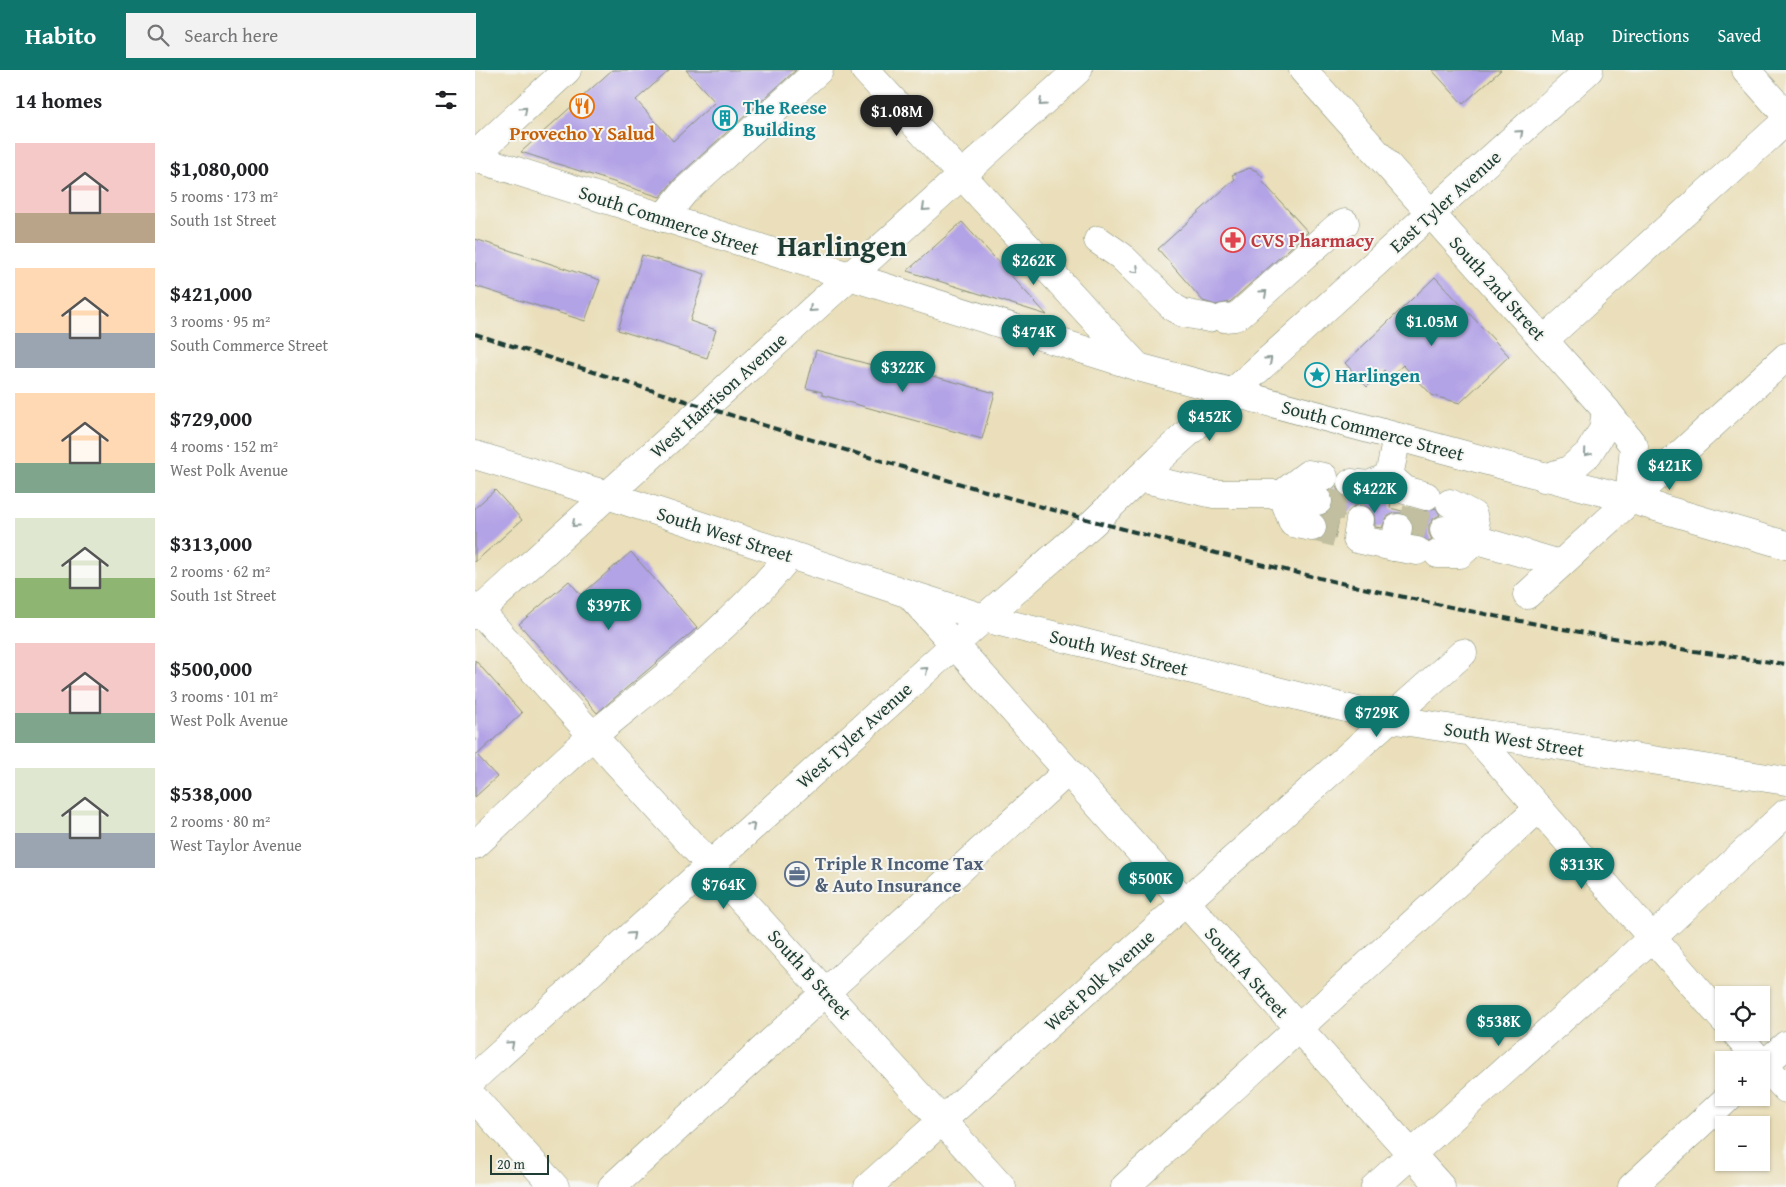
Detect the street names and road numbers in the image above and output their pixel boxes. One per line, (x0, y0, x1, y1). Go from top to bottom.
street label: East Tyler Avenue (1383, 143, 1507, 259)
street label: South Commerce Street (575, 178, 763, 262)
street label: South 2nd Street (1443, 229, 1553, 347)
street label: West Harrison Avenue (643, 326, 793, 464)
street label: South Commerce Street (1279, 392, 1468, 468)
street label: South West Street (653, 499, 797, 569)
street label: South West Street (1047, 621, 1191, 683)
street label: West Tyler Avenue (790, 675, 918, 795)
street label: South West Street (1442, 714, 1586, 764)
street label: South A Street (1198, 920, 1296, 1024)
street label: South B Street (762, 922, 859, 1026)
street label: West Polk Avenue (1038, 923, 1161, 1037)

